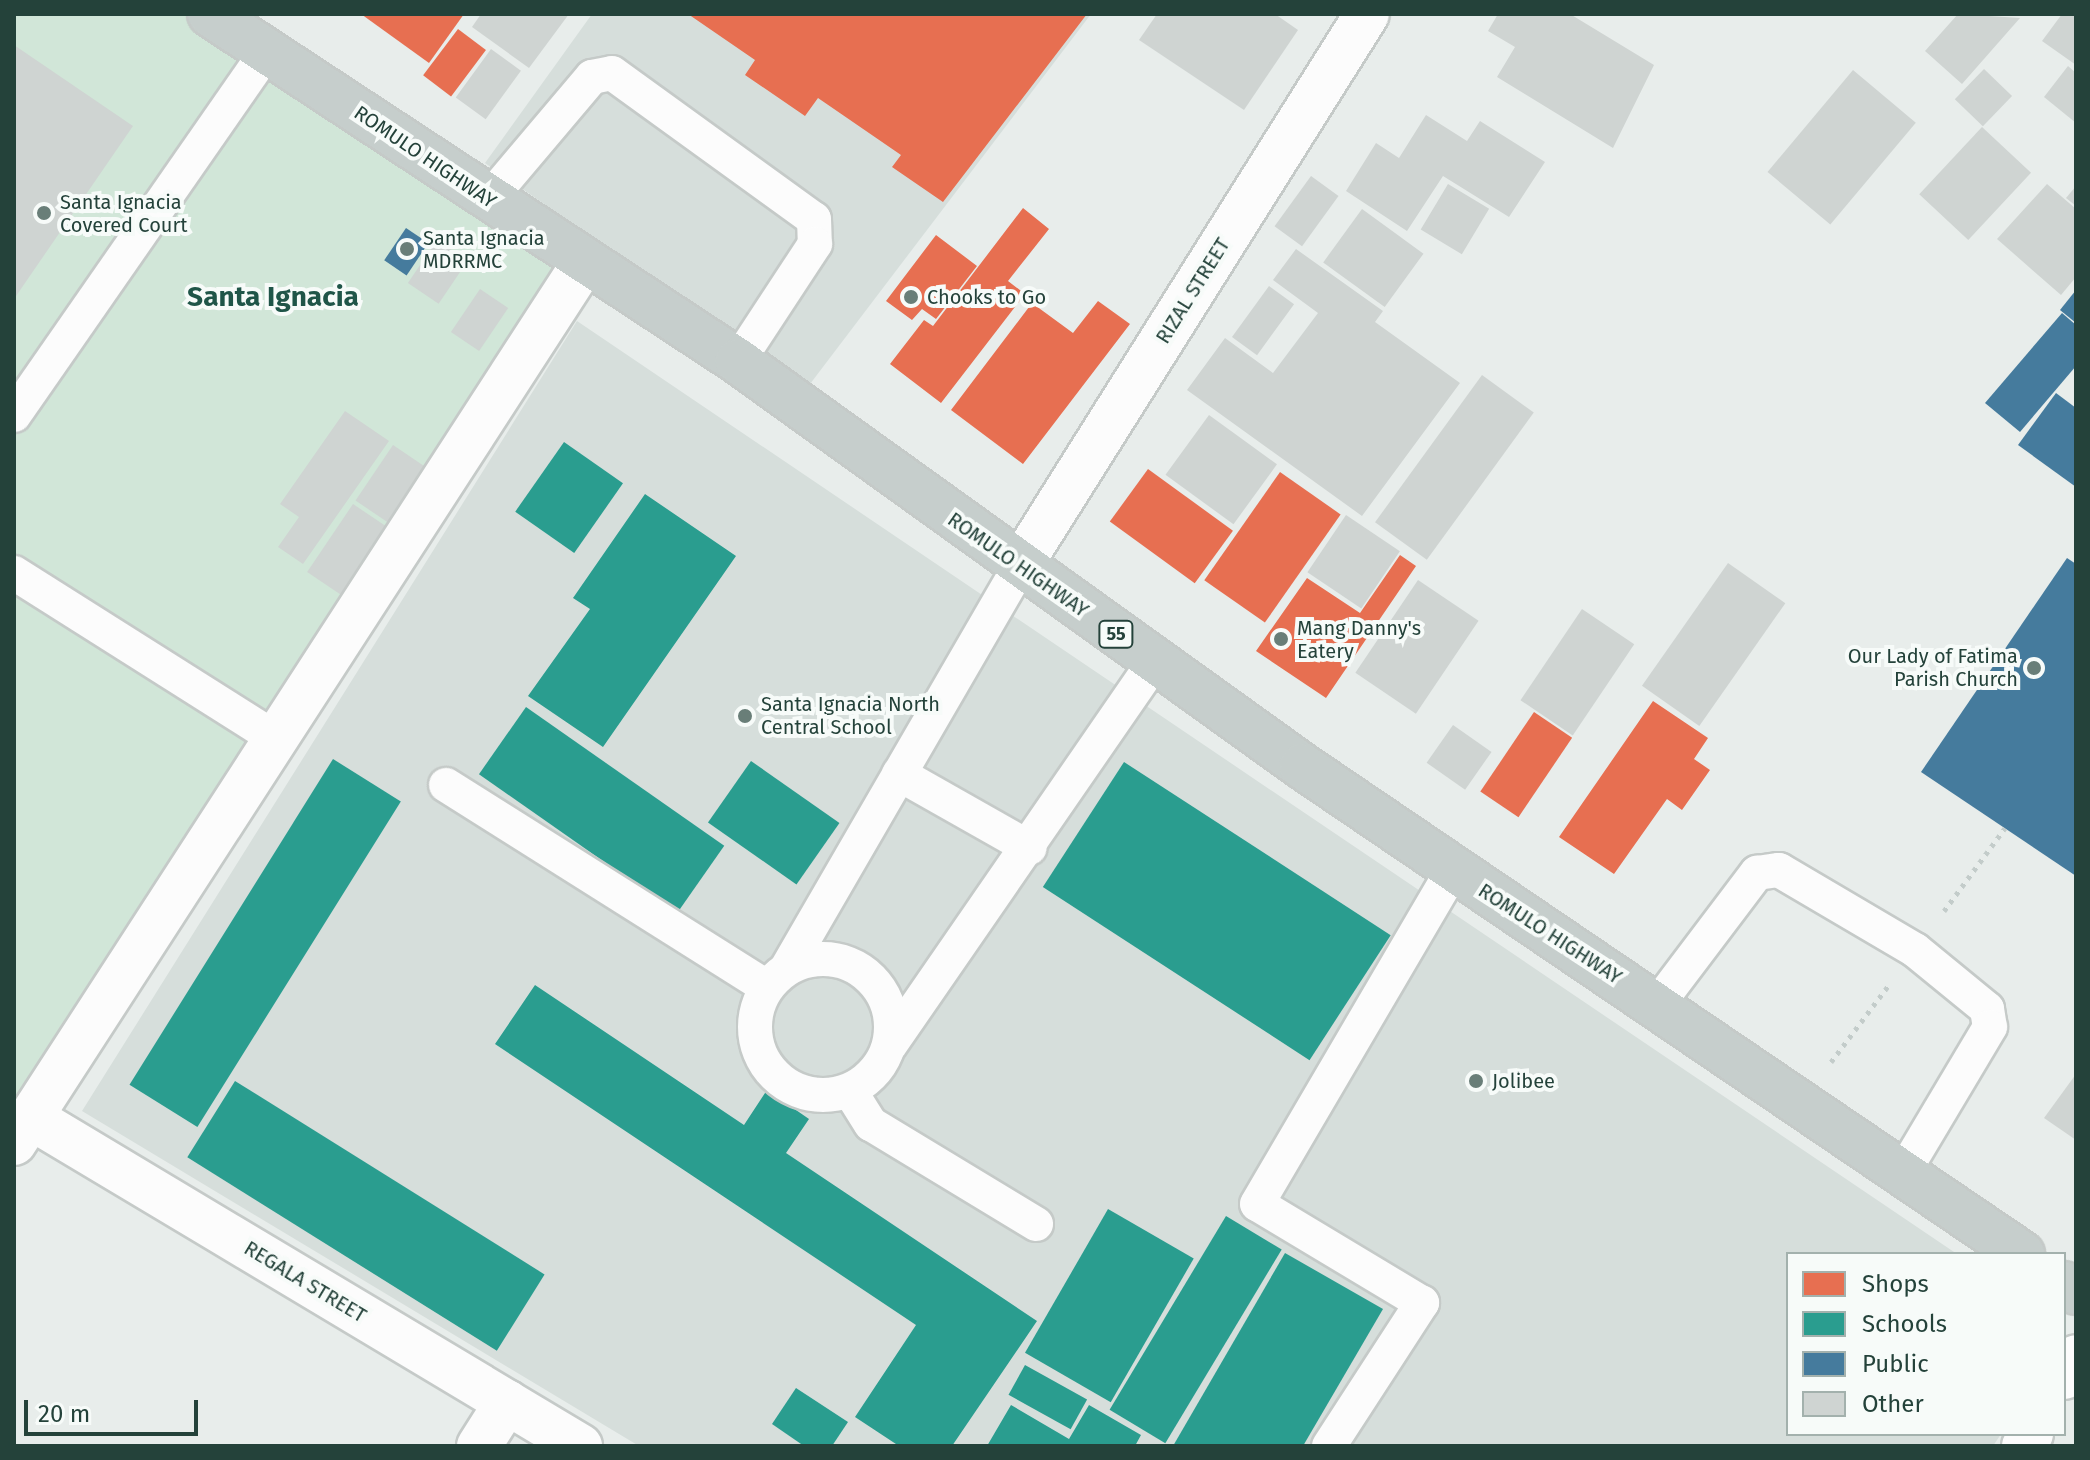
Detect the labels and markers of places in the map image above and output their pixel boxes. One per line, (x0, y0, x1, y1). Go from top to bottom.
place label: Santa Ignacia Covered Court (60, 190, 187, 237)
marker: Santa Ignacia Covered Court (35, 204, 53, 222)
place label: Santa Ignacia MDRRMC (423, 226, 545, 273)
marker: Santa Ignacia MDRRMC (398, 240, 416, 258)
place label: Chooks to Go (927, 285, 1046, 309)
marker: Chooks to Go (902, 288, 920, 306)
place label: Mang Danny's Eatery (1297, 616, 1421, 663)
marker: Mang Danny's Eatery (1272, 630, 1290, 648)
place label: Our Lady of Fatima Parish Church (1848, 644, 2018, 691)
marker: Our Lady of Fatima Parish Church (2025, 659, 2043, 677)
place label: Santa Ignacia North Central School (761, 692, 940, 739)
marker: Santa Ignacia North Central School (736, 707, 754, 725)
place label: Jolibee (1492, 1069, 1555, 1093)
marker: Jolibee (1467, 1072, 1485, 1090)

